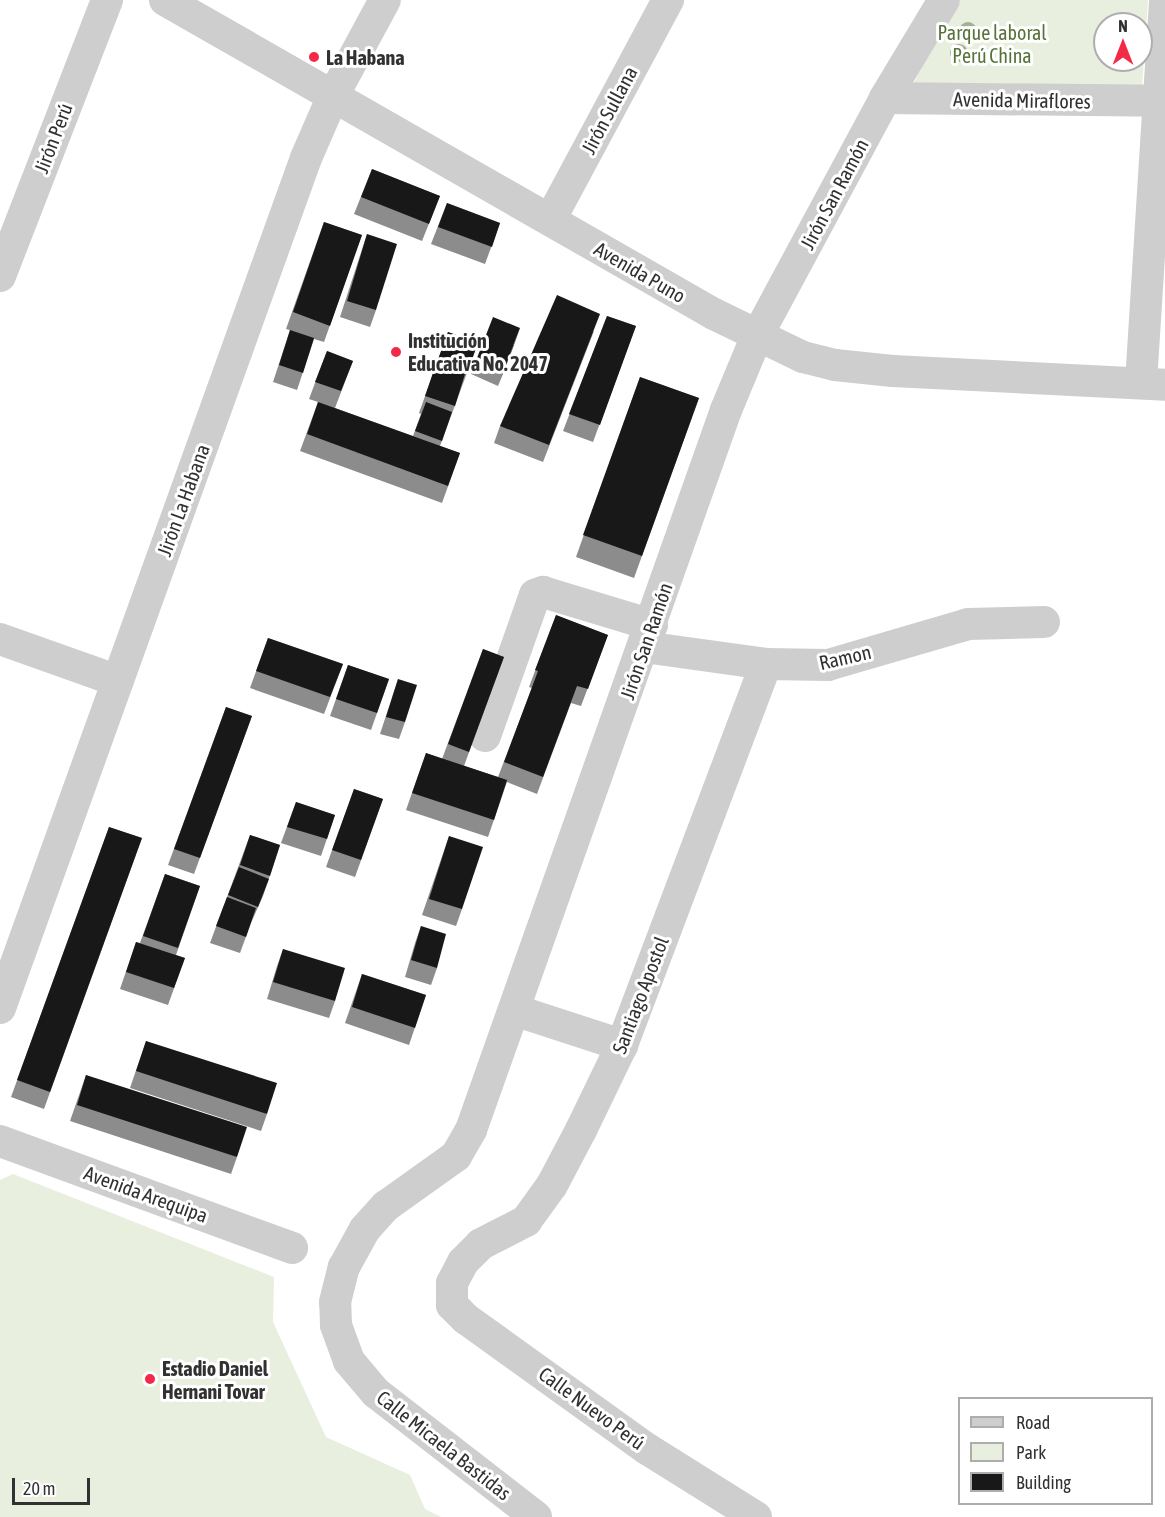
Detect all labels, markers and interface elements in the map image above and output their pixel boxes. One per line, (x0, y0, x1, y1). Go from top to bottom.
north arrow (1093, 12, 1153, 72)
text: N (1118, 17, 1128, 35)
park label: Parque laboral Perú China (937, 20, 1047, 67)
place label: La Habana (326, 45, 404, 69)
marker: La Habana (307, 50, 321, 64)
street label: Jirón Sullana (576, 62, 642, 158)
street label: Avenida Miraflores (953, 87, 1091, 113)
street label: Jirón Perú (29, 100, 77, 176)
street label: Jirón San Ramón (795, 135, 873, 253)
street label: Avenida Puno (590, 236, 690, 308)
place label: Institución Educativa No. 2047 (408, 328, 548, 375)
marker: Institución Educativa No. 2047 (389, 345, 403, 359)
street label: Jirón La Habana (152, 441, 214, 559)
street label: Jirón San Ramón (615, 580, 677, 702)
street label: Ramon (817, 639, 873, 675)
street label: Santiago Apostol (607, 933, 673, 1057)
street label: Avenida Arequipa (81, 1161, 211, 1227)
place label: Estadio Daniel Hernani Tovar (162, 1356, 268, 1403)
street label: Calle Nuevo Perú (534, 1361, 650, 1455)
marker: Estadio Daniel Hernani Tovar (143, 1372, 157, 1386)
street label: Calle Micaela Bastidas (372, 1385, 516, 1505)
legend (958, 1397, 1153, 1505)
text: Road (1016, 1412, 1050, 1433)
text: Park (1016, 1442, 1046, 1463)
scale bar (15, 1466, 93, 1504)
text: Building (1016, 1472, 1071, 1493)
text: 20 m (23, 1478, 55, 1499)

